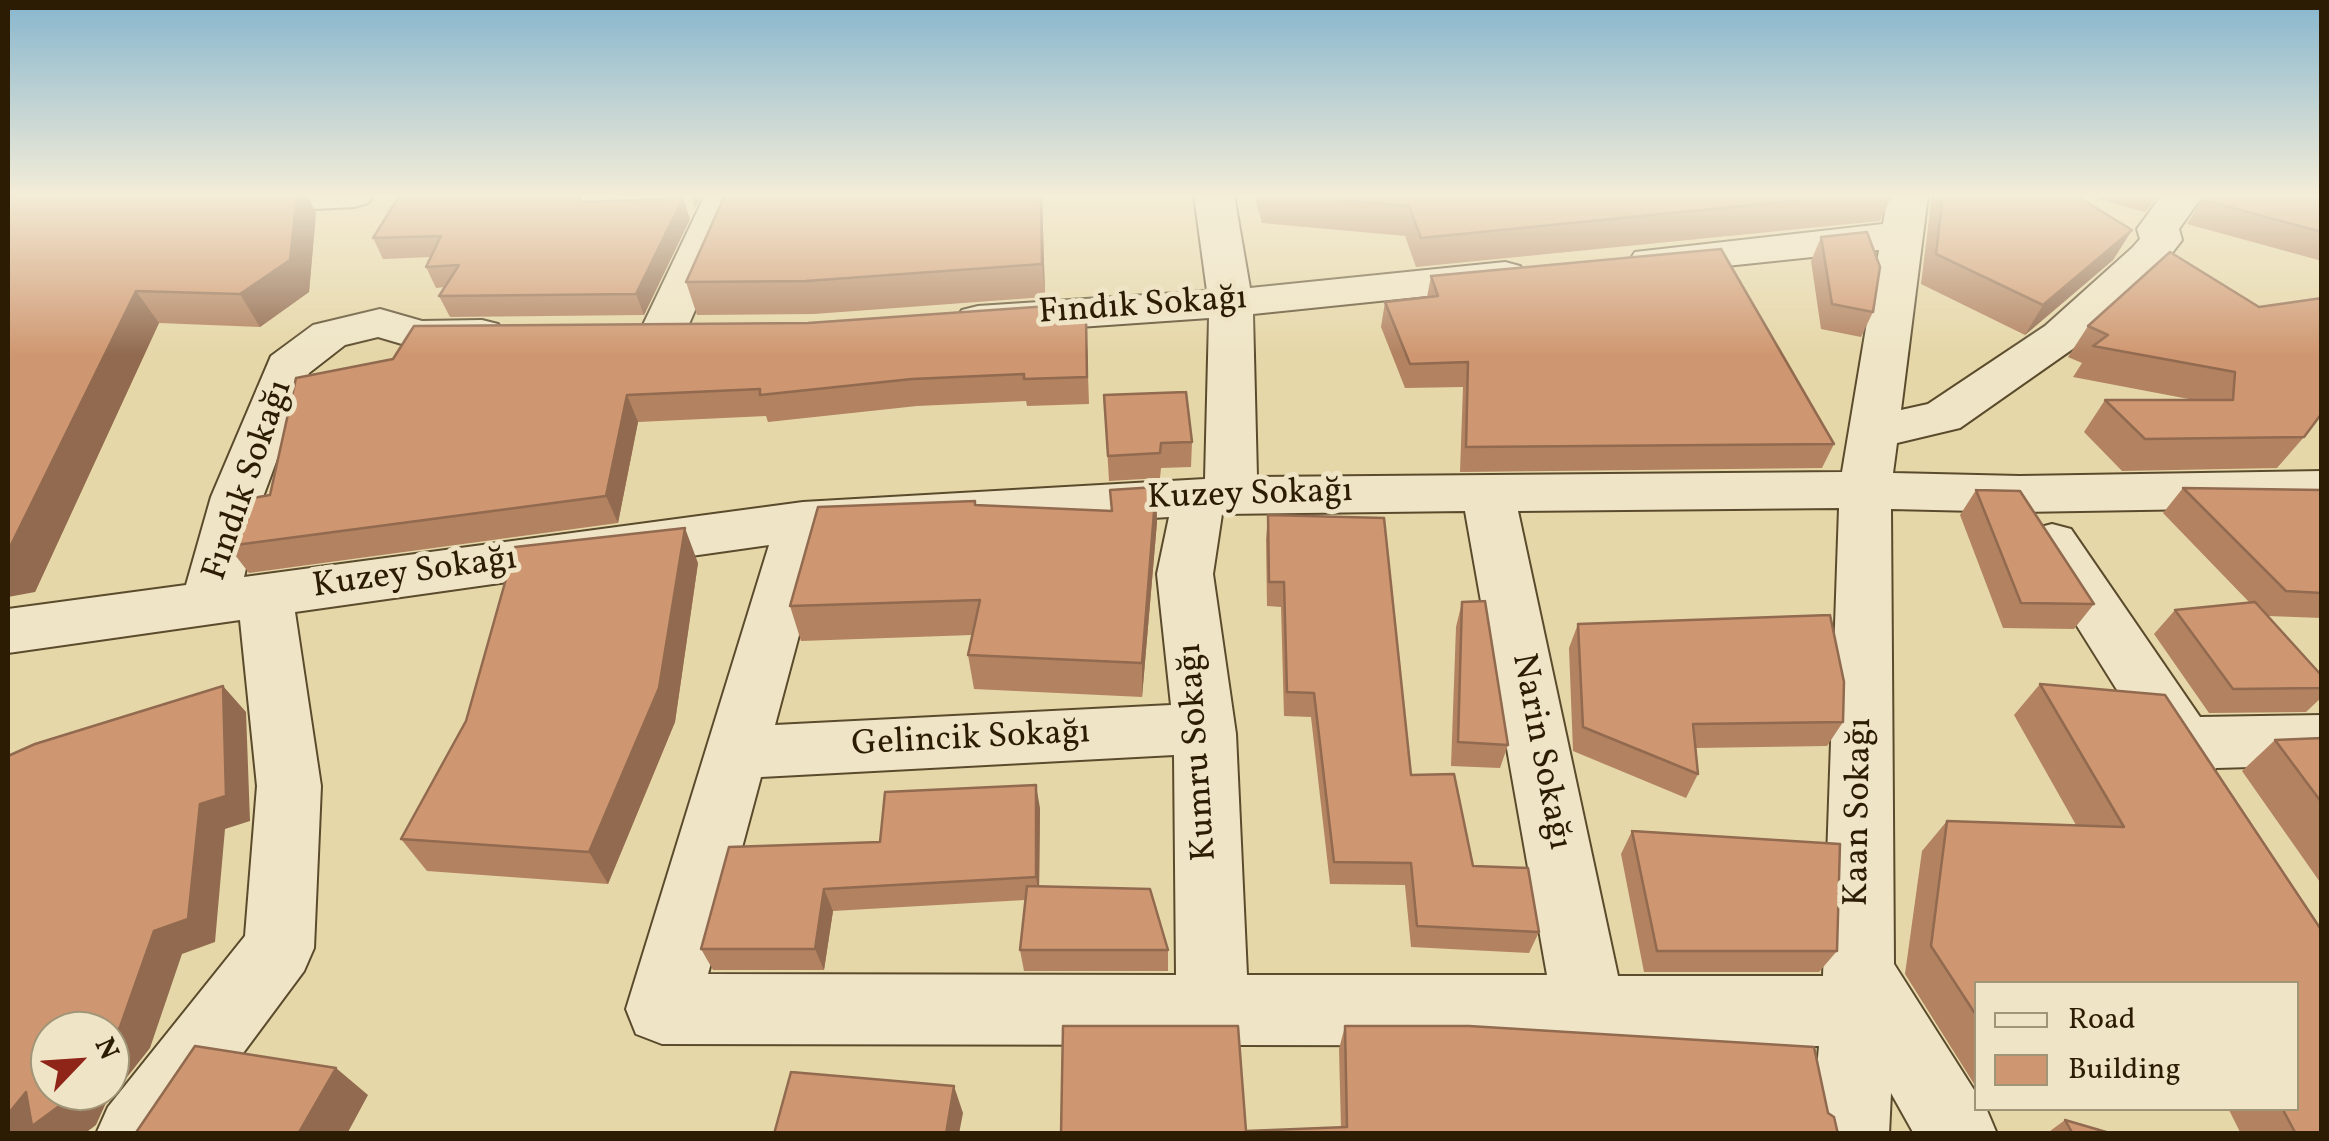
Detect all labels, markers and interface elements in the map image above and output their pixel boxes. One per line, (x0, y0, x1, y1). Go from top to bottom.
street label: Fındık Sokağı (1037, 280, 1249, 336)
street label: Fındık Sokağı (196, 375, 304, 587)
street label: Kuzey Sokağı (1146, 472, 1354, 522)
street label: Kuzey Sokağı (310, 540, 520, 610)
street label: Kumru Sokağı (1171, 642, 1229, 862)
street label: Narin Sokağı (1499, 650, 1579, 854)
street label: Gelincik Sokağı (851, 714, 1091, 768)
street label: Kaan Sokağı (1838, 717, 1884, 907)
legend (1974, 981, 2299, 1111)
text: Road (2068, 999, 2136, 1041)
north arrow (30, 1011, 130, 1111)
text: N (84, 1031, 128, 1066)
text: Building (2068, 1049, 2181, 1091)

